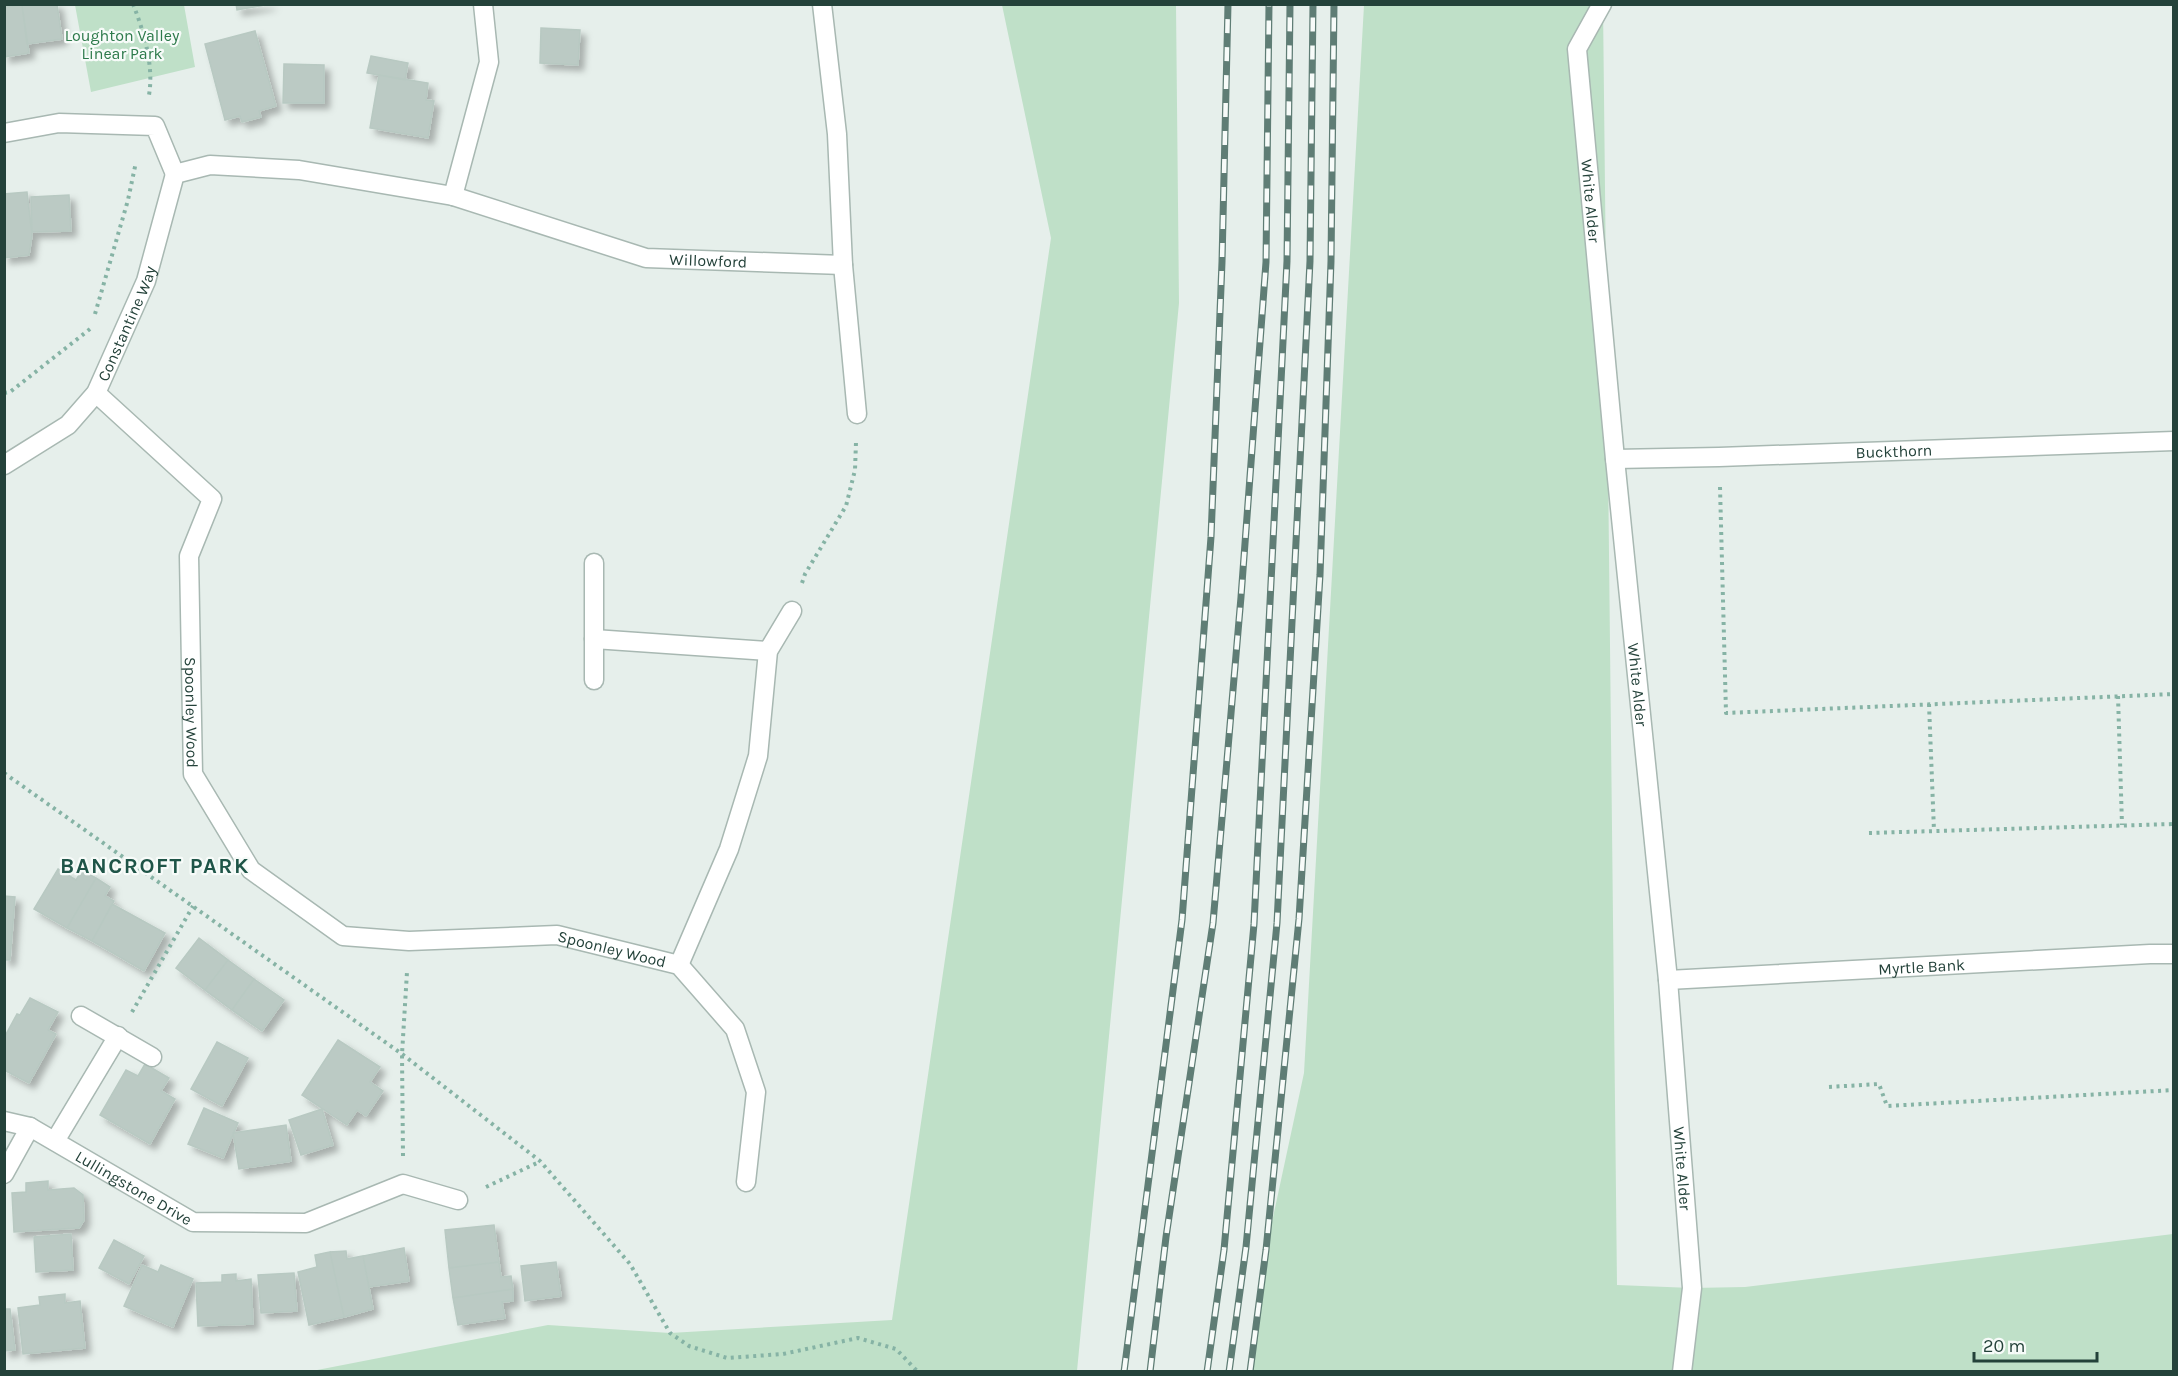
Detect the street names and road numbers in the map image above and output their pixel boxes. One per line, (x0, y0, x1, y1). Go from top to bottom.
street label: White Alder (1578, 158, 1604, 244)
street label: Willowford (669, 249, 748, 271)
street label: Constantine Way (93, 263, 159, 384)
street label: Buckthorn (1855, 440, 1933, 462)
street label: White Alder (1624, 642, 1652, 728)
street label: Spoonley Wood (181, 657, 202, 768)
street label: Spoonley Wood (556, 926, 668, 971)
street label: Myrtle Bank (1878, 954, 1965, 978)
street label: White Alder (1670, 1126, 1695, 1211)
street label: Lullingstone Drive (72, 1146, 196, 1229)

